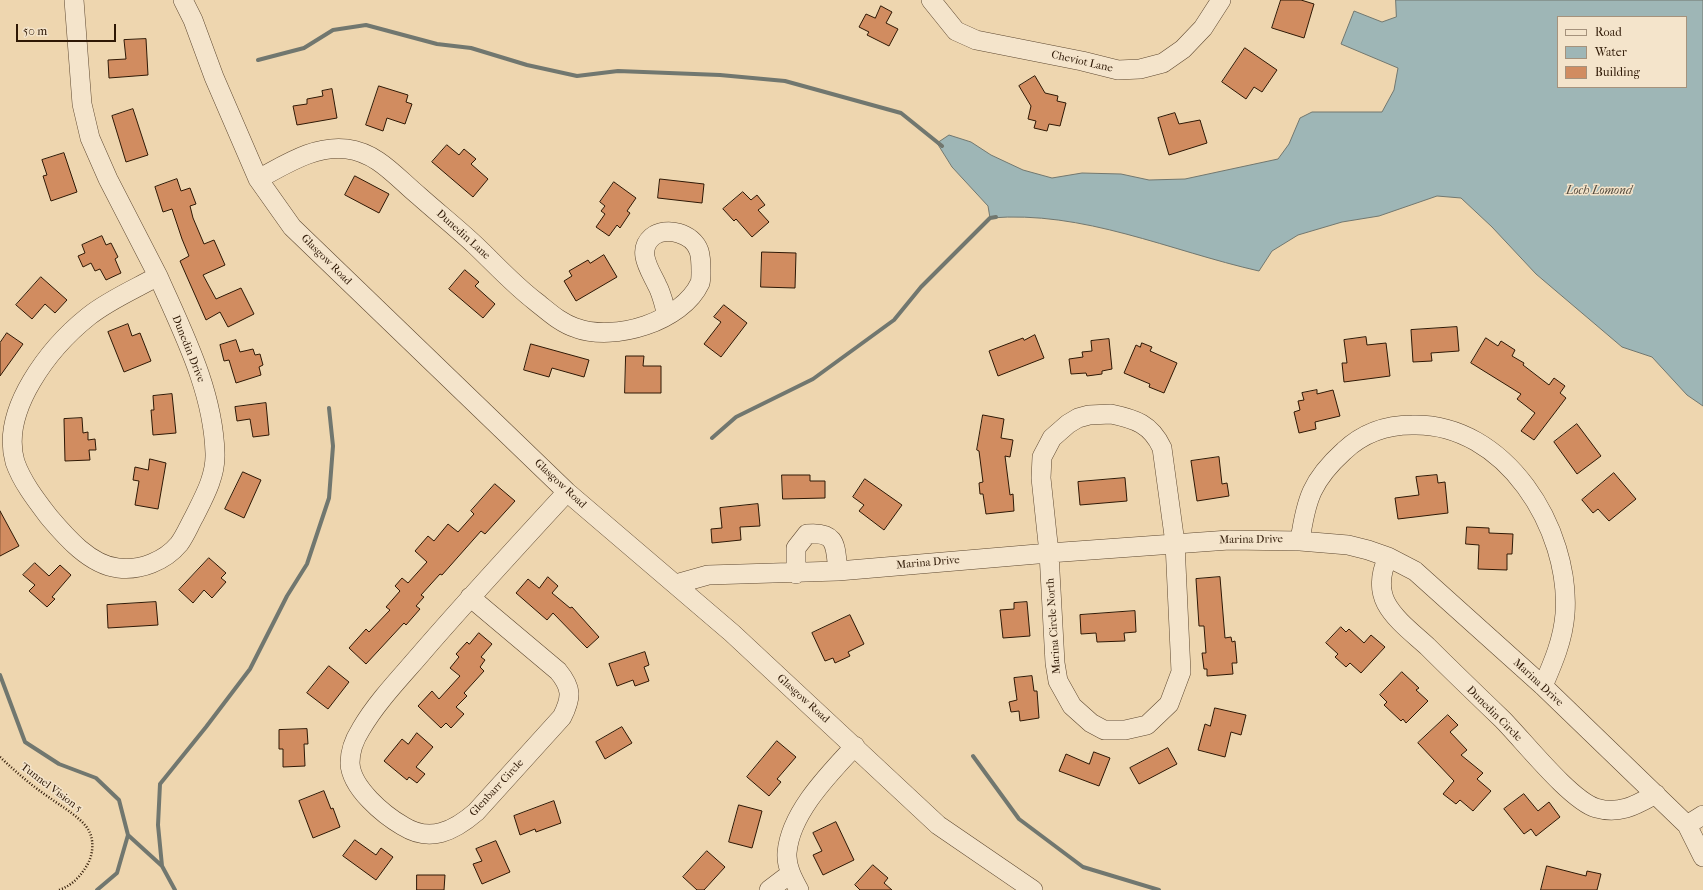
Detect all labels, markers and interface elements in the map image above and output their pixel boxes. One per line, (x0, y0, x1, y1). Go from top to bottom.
scale bar (18, 16, 118, 42)
legend (1557, 16, 1687, 88)
text: 50 m (23, 24, 47, 38)
text: Road (1595, 25, 1622, 39)
text: Water (1595, 45, 1627, 59)
street label: Cheviot Lane (1050, 48, 1114, 76)
text: Building (1595, 65, 1640, 79)
water label: Loch Lomond (1566, 184, 1632, 198)
street label: Dunedin Lane (433, 207, 493, 263)
street label: Glasgow Road (298, 232, 354, 288)
street label: Dunedin Drive (169, 313, 207, 385)
street label: Glasgow Road (531, 457, 589, 511)
street label: Marina Drive (1219, 533, 1283, 547)
street label: Marina Drive (896, 554, 960, 572)
street label: Marina Circle North (1044, 578, 1064, 674)
street label: Marina Drive (1510, 656, 1566, 710)
street label: Glasgow Road (774, 672, 832, 726)
street label: Dunedin Circle (1464, 684, 1524, 744)
street label: Glenbarr Circle (467, 757, 527, 819)
street label: Tunnel Vision 5 (18, 761, 84, 815)

